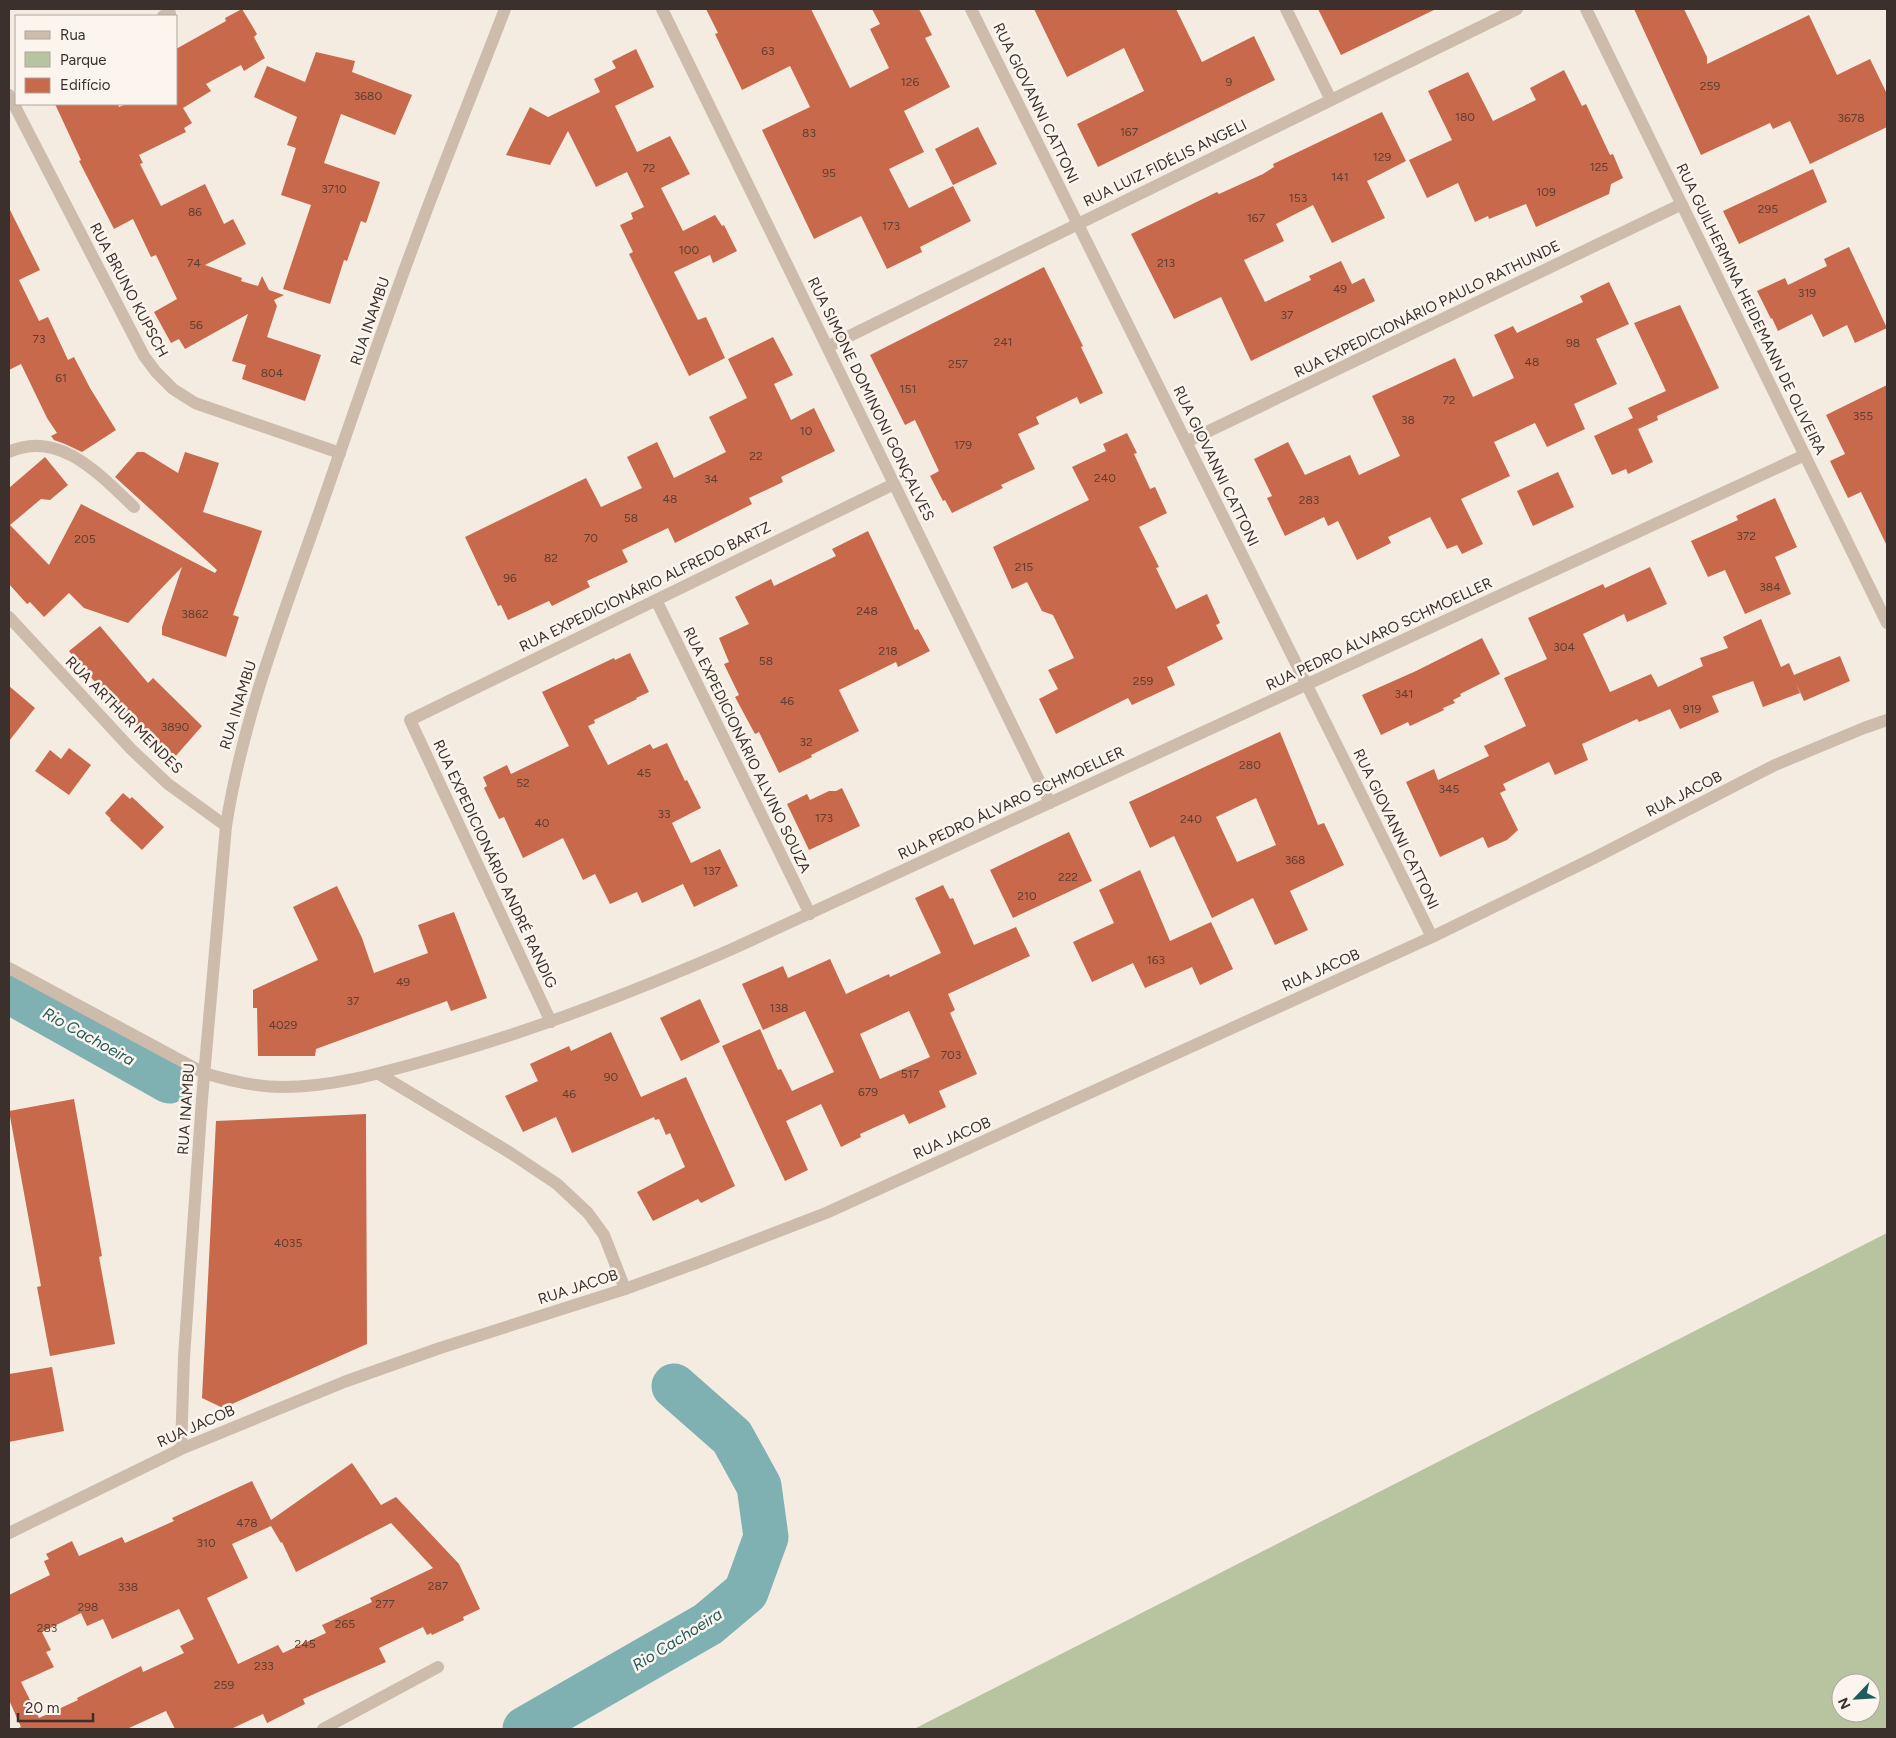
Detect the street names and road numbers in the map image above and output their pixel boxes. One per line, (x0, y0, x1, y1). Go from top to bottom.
street label: RUA GIOVANNI CATTONI (989, 20, 1083, 186)
street label: RUA LUIZ FIDÉLIS ANGELI (1080, 116, 1250, 210)
street label: RUA GUILHERMINA HEIDEMANN DE OLIVEIRA (1672, 160, 1830, 458)
street label: RUA BRUNO KUPSCH (86, 220, 172, 360)
street label: RUA EXPEDICIONÁRIO PAULO RATHUNDE (1291, 237, 1563, 381)
street label: RUA SIMONE DOMINONI GONÇALVES (804, 274, 938, 524)
street label: RUA INAMBU (346, 275, 394, 367)
street label: RUA GIOVANNI CATTONI (1169, 383, 1263, 549)
street label: RUA EXPEDICIONÁRIO ALFREDO BARTZ (516, 518, 774, 656)
street label: RUA PEDRO ÁLVARO SCHMOELLER (1263, 574, 1495, 694)
street label: RUA EXPEDICIONÁRIO ALVINO SOUZA (679, 624, 815, 876)
street label: RUA ARTHUR MENDES (62, 653, 186, 777)
street label: RUA INAMBU (216, 658, 260, 752)
street label: RUA EXPEDICIONÁRIO ANDRÉ RANDIG (429, 737, 561, 991)
street label: RUA PEDRO ÁLVARO SCHMOELLER (895, 743, 1127, 863)
street label: RUA GIOVANNI CATTONI (1349, 746, 1443, 912)
street label: RUA JACOB (1643, 767, 1725, 821)
street label: RUA JACOB (1279, 945, 1363, 995)
street label: RUA INAMBU (174, 1062, 198, 1156)
street label: RUA JACOB (910, 1113, 994, 1163)
street label: RUA JACOB (536, 1266, 620, 1308)
street label: RUA JACOB (154, 1401, 238, 1451)

